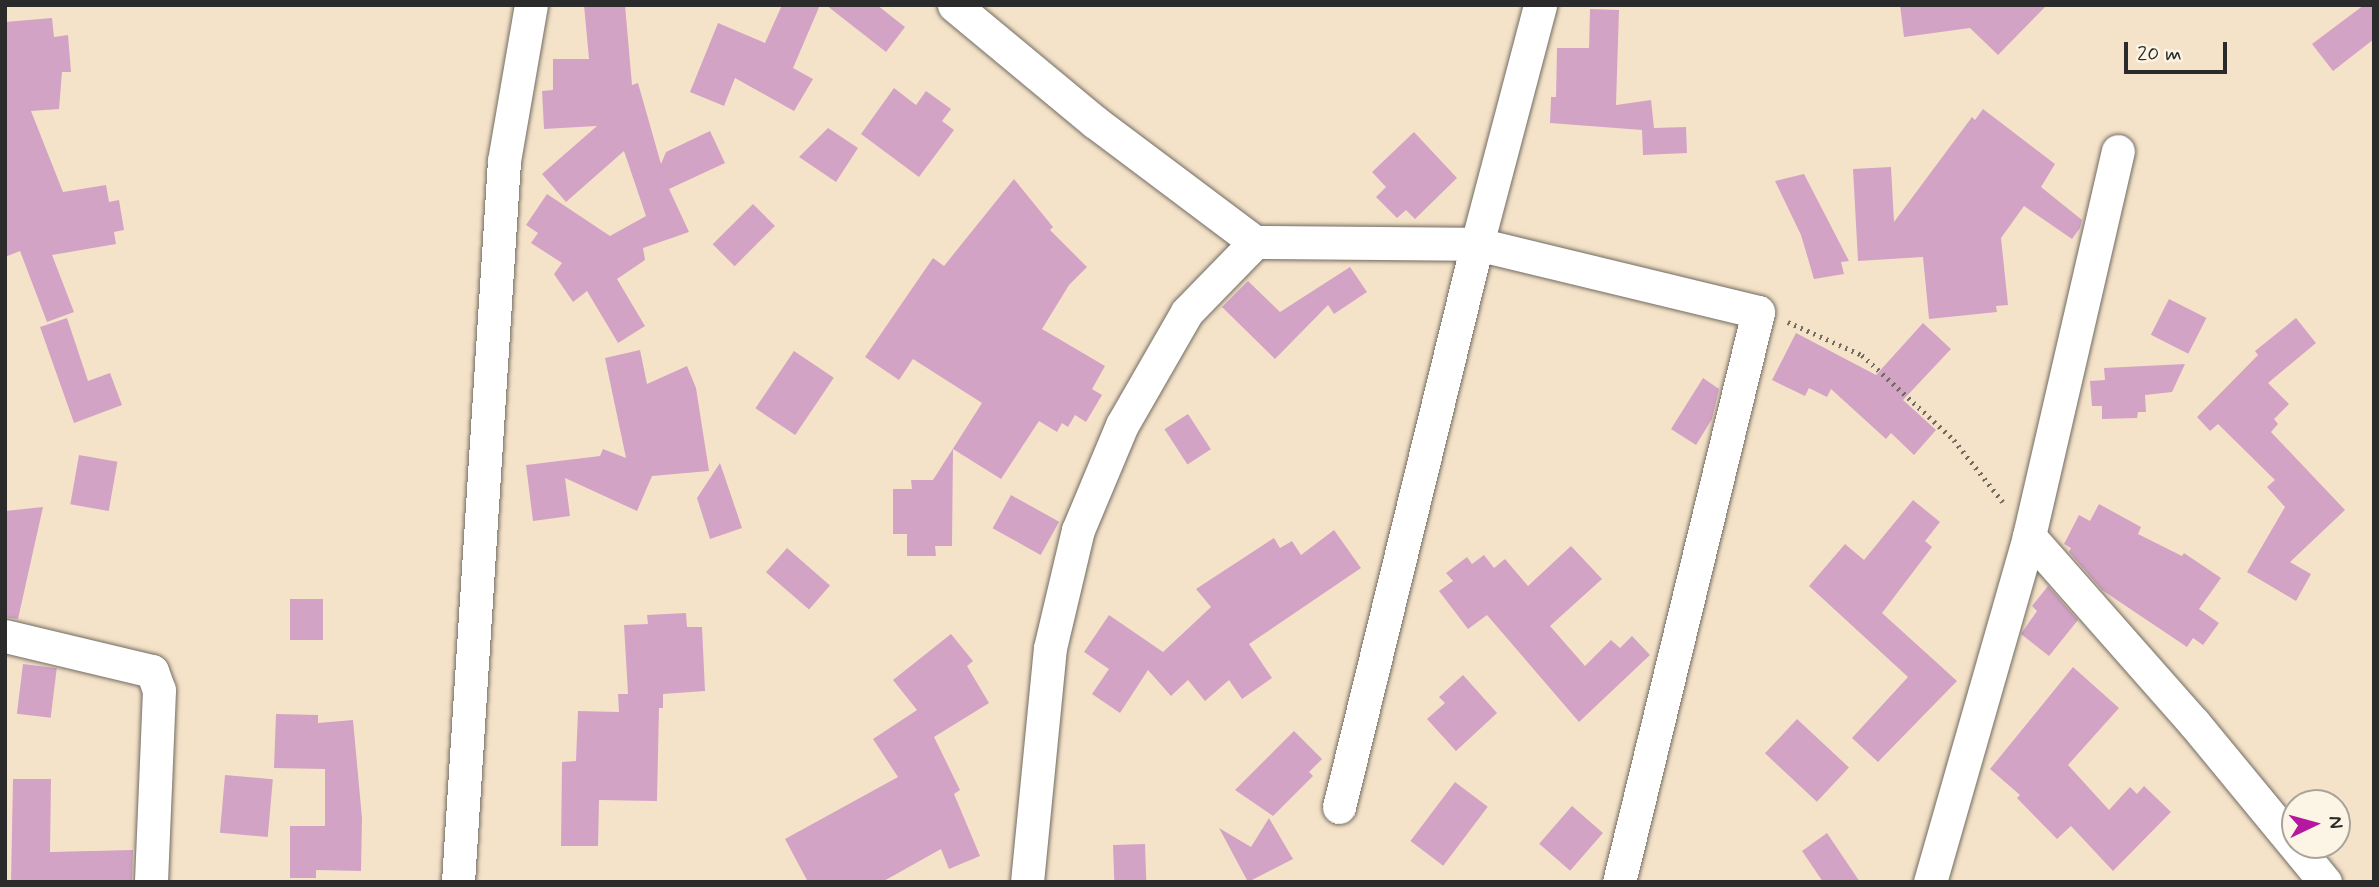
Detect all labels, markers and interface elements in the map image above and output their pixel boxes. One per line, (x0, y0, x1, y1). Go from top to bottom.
scale bar (2127, 28, 2230, 72)
text: 20 m (2137, 40, 2182, 68)
north arrow (2281, 789, 2351, 859)
text: N (2322, 815, 2348, 830)

